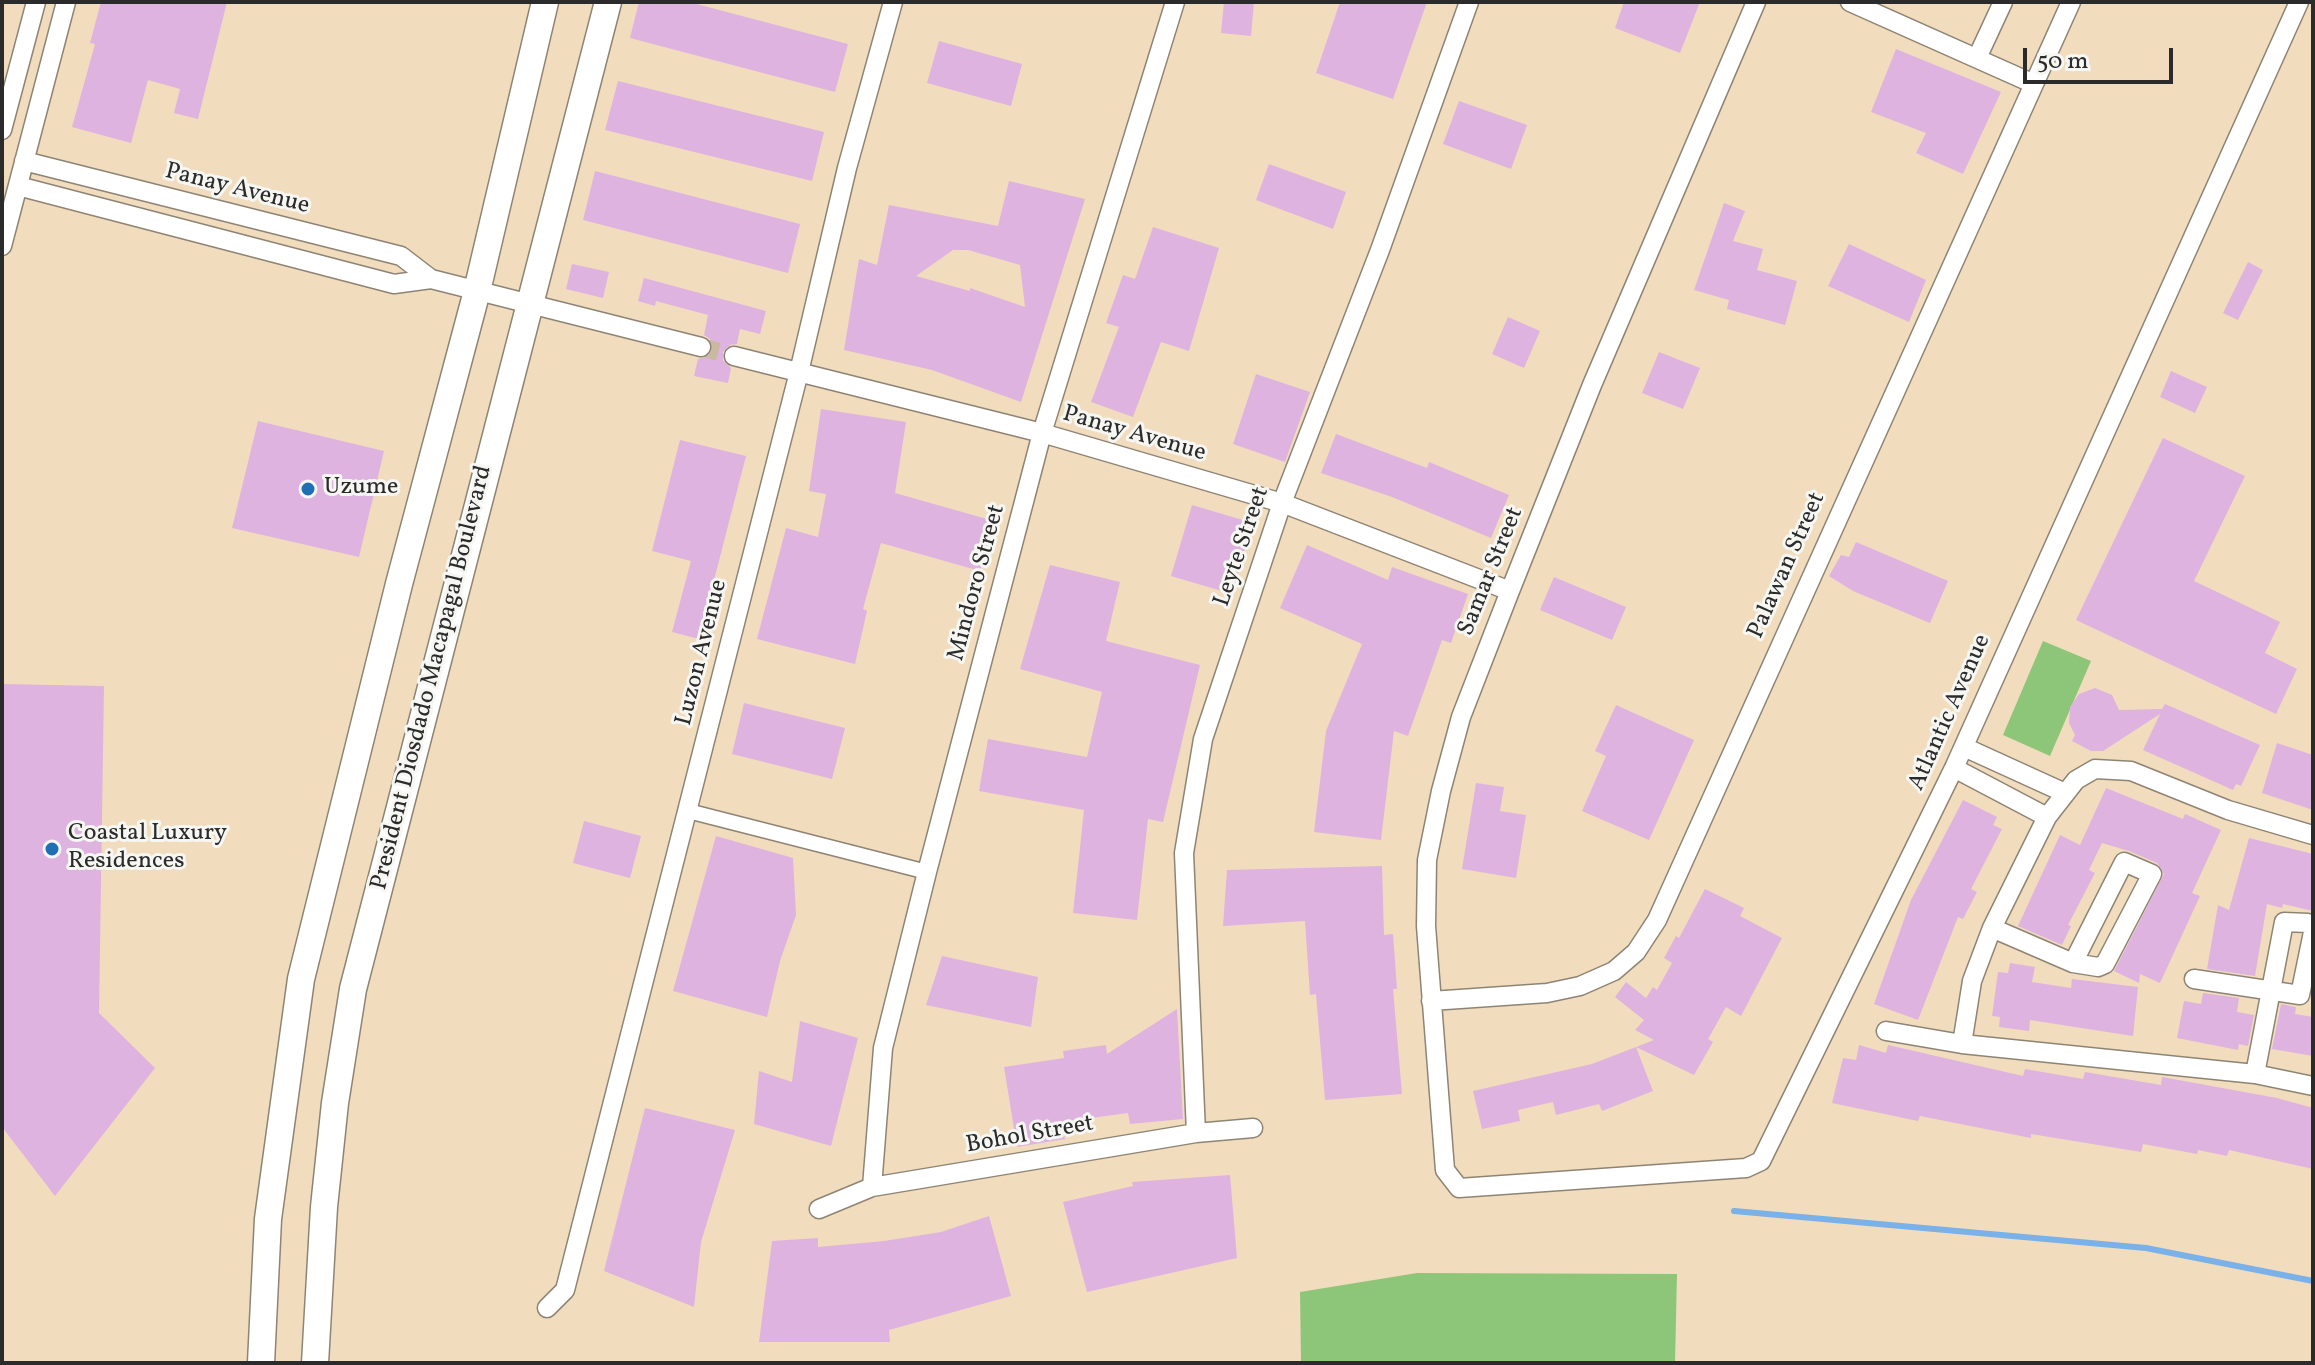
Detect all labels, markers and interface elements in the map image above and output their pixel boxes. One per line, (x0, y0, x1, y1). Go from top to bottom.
scale bar (2027, 32, 2177, 82)
text: 50 m (2037, 45, 2089, 79)
street label: Panay Avenue (162, 158, 312, 222)
street label: Panay Avenue (1059, 401, 1209, 469)
street label: President Diosdado Macapagal Boulevard (366, 463, 500, 893)
place label: Uzume (324, 475, 398, 503)
marker: Uzume (299, 480, 317, 498)
street label: Leyte Street (1209, 483, 1277, 611)
street label: Palawan Street (1743, 488, 1833, 644)
street label: Mindoro Street (943, 502, 1013, 664)
street label: Samar Street (1453, 503, 1531, 641)
street label: Luzon Avenue (671, 577, 735, 729)
street label: Atlantic Avenue (1904, 630, 1998, 796)
place label: Coastal Luxury Residences (68, 821, 227, 877)
marker: Coastal Luxury Residences (43, 840, 61, 858)
street label: Bohol Street (964, 1111, 1096, 1161)

